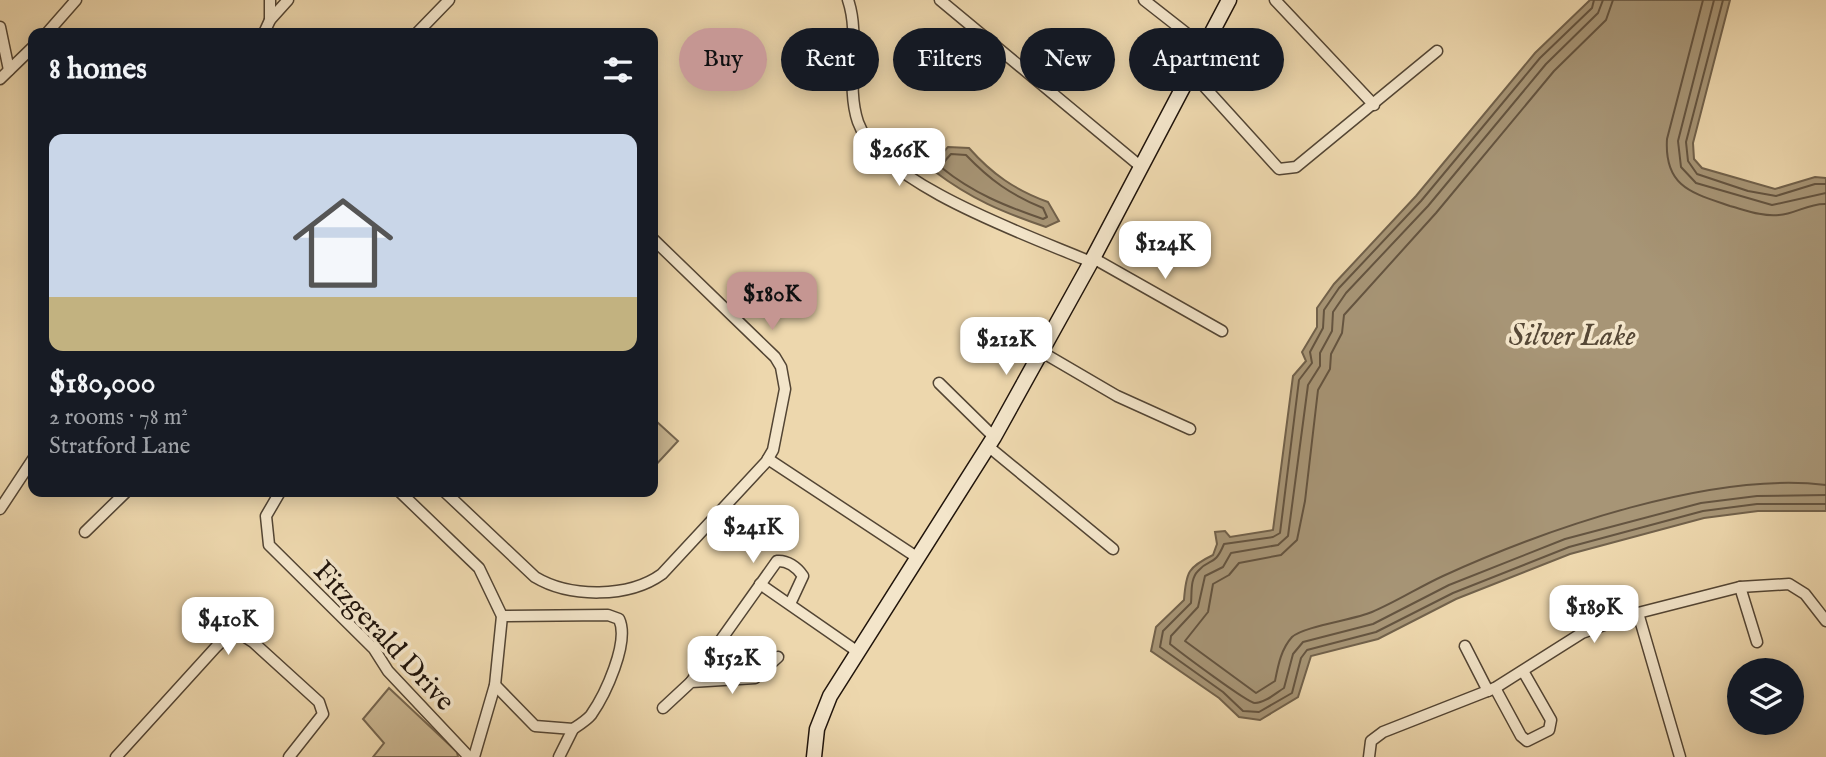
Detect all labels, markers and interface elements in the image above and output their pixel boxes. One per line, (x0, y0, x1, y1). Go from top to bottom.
chip: Buy (679, 28, 767, 91)
chip: Rent (781, 28, 879, 91)
chip: Filters (893, 28, 1006, 91)
chip: New (1020, 28, 1115, 91)
chip: Apartment (1129, 28, 1284, 91)
text: 8 homes (49, 51, 147, 89)
icon: filters (599, 51, 637, 89)
pin: $266K (850, 128, 948, 188)
text: $266K (869, 136, 929, 165)
icon: home (280, 180, 406, 306)
pin: $124K (1116, 222, 1214, 281)
text: $124K (1135, 229, 1195, 258)
pin: $180K (723, 272, 821, 332)
text: $180K (743, 280, 801, 309)
pin: $212K (957, 318, 1055, 377)
water label: Silver Lake (1509, 318, 1635, 356)
text: $212K (976, 325, 1036, 354)
text: $180,000 (49, 365, 155, 403)
text: 2 rooms · 78 m² (49, 403, 188, 432)
text: Stratford Lane (49, 432, 190, 461)
pin: $241K (704, 505, 802, 565)
text: $241K (723, 513, 783, 542)
street label: Fitzgerald Drive (305, 555, 462, 719)
pin: $189K (1545, 586, 1643, 645)
text: $189K (1566, 593, 1623, 622)
pin: $410K (179, 598, 277, 657)
text: $410K (198, 605, 258, 634)
pin: $152K (683, 636, 781, 696)
text: $152K (704, 644, 760, 673)
map controls (1727, 658, 1804, 735)
button: layers (1727, 658, 1804, 735)

